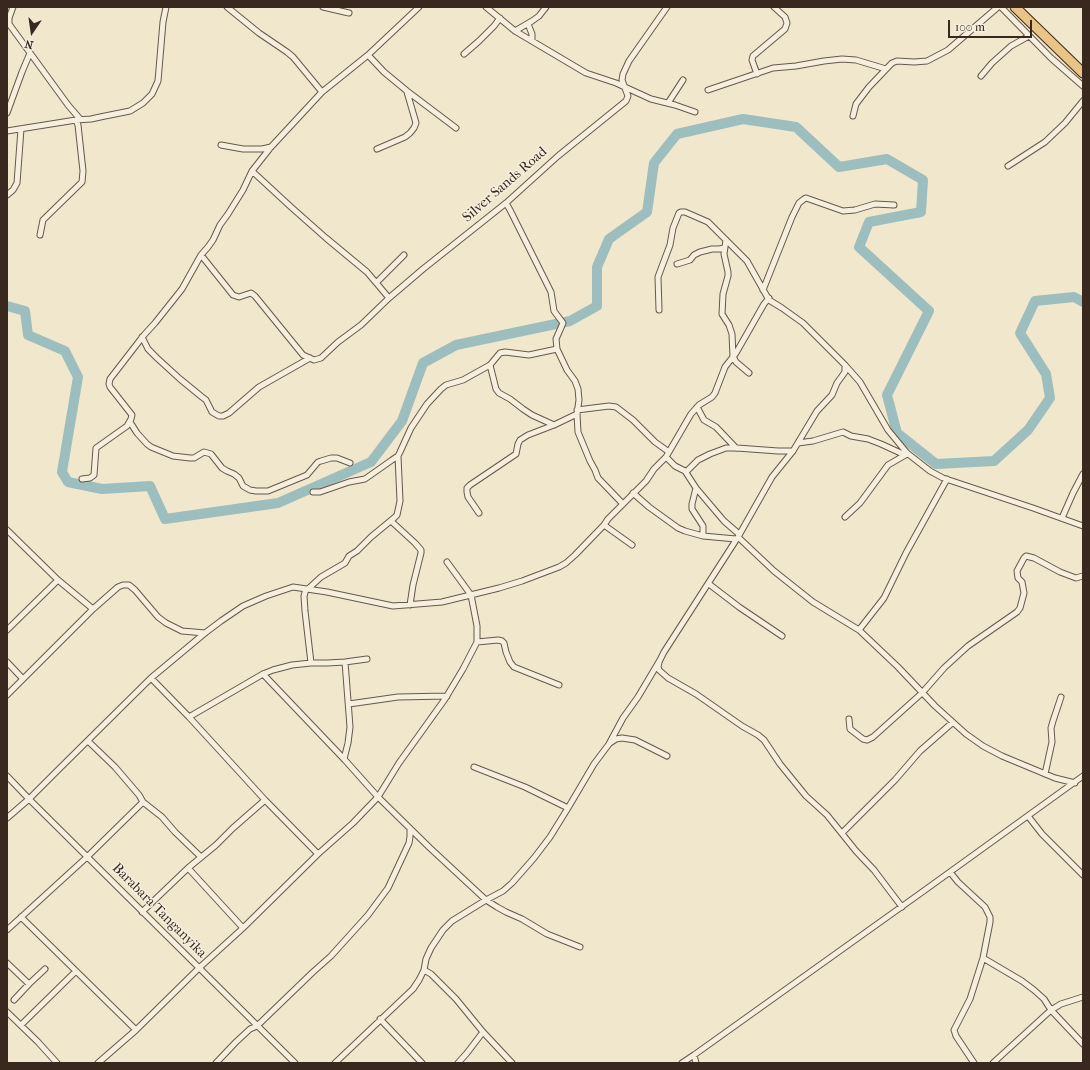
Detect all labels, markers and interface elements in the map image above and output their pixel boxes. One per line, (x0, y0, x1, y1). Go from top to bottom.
north arrow (12, 12, 52, 52)
scale bar (950, 12, 1034, 38)
text: 100 m (955, 20, 985, 34)
text: N (24, 37, 35, 51)
street label: Silver Sands Road (459, 144, 551, 226)
street label: Barabara Tanganyika (108, 860, 210, 962)

